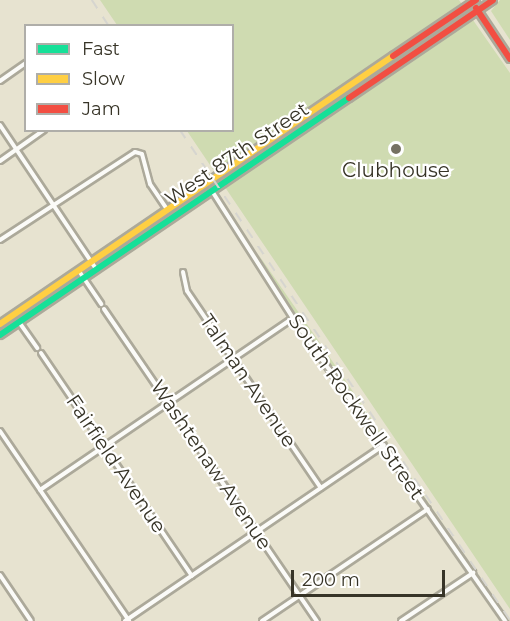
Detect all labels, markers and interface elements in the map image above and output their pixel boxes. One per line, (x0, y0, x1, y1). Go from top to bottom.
legend (24, 24, 234, 132)
text: Fast (82, 38, 120, 60)
text: Slow (82, 68, 125, 90)
street label: West 87th Street (161, 97, 313, 211)
text: Jam (82, 98, 121, 120)
marker: Clubhouse (389, 142, 403, 156)
place label: Clubhouse (342, 158, 450, 182)
street label: Talman Avenue (195, 310, 301, 452)
street label: South Rockwell Street (283, 310, 429, 504)
street label: Washtenaw Avenue (145, 376, 277, 554)
street label: Fairfield Avenue (61, 390, 171, 538)
scale bar (294, 558, 448, 596)
text: 200 m (302, 569, 360, 591)

